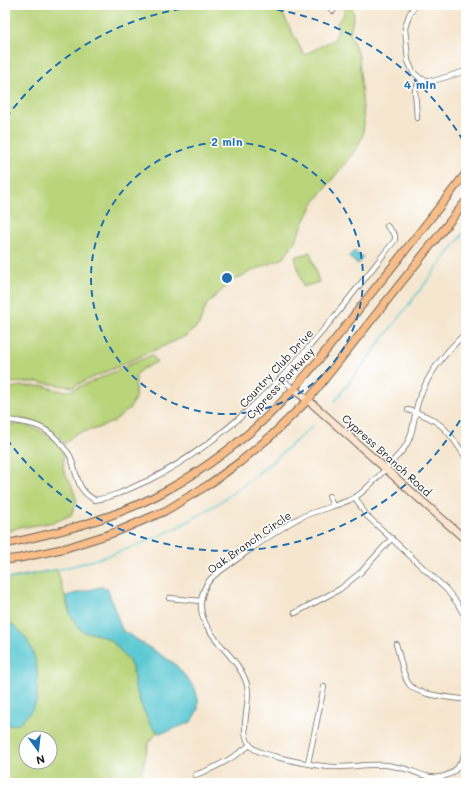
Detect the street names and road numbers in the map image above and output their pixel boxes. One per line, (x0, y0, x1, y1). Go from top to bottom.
street label: Country Club Drive (236, 325, 317, 411)
street label: Cypress Parkway (243, 344, 317, 422)
street label: Cypress Branch Road (339, 411, 435, 499)
street label: Oak Branch Circle (204, 507, 294, 577)

